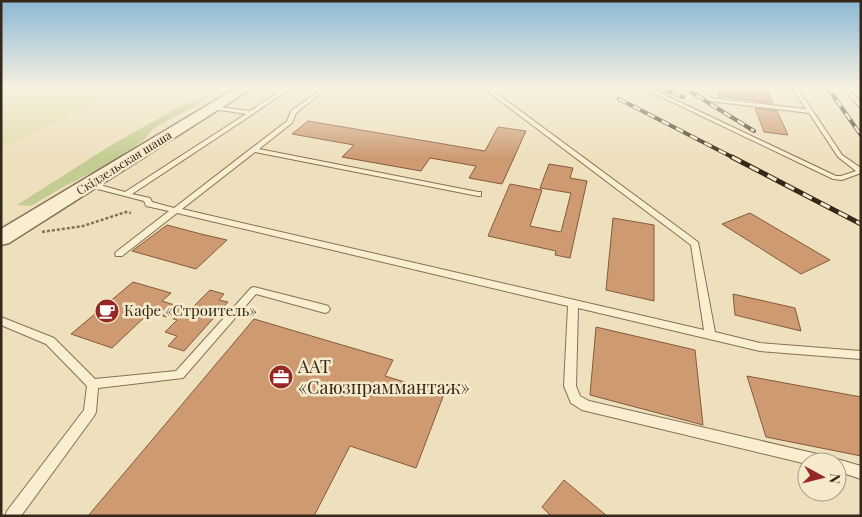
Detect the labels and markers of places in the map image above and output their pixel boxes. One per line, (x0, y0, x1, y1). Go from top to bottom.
cafe icon: Кафе «Строитель» (94, 298, 120, 324)
place label: Кафе «Строитель» (124, 300, 257, 320)
place label: ААТ «Саюзпраммантаж» (297, 354, 470, 399)
office icon: ААТ «Саюзпраммантаж» (268, 364, 294, 390)

